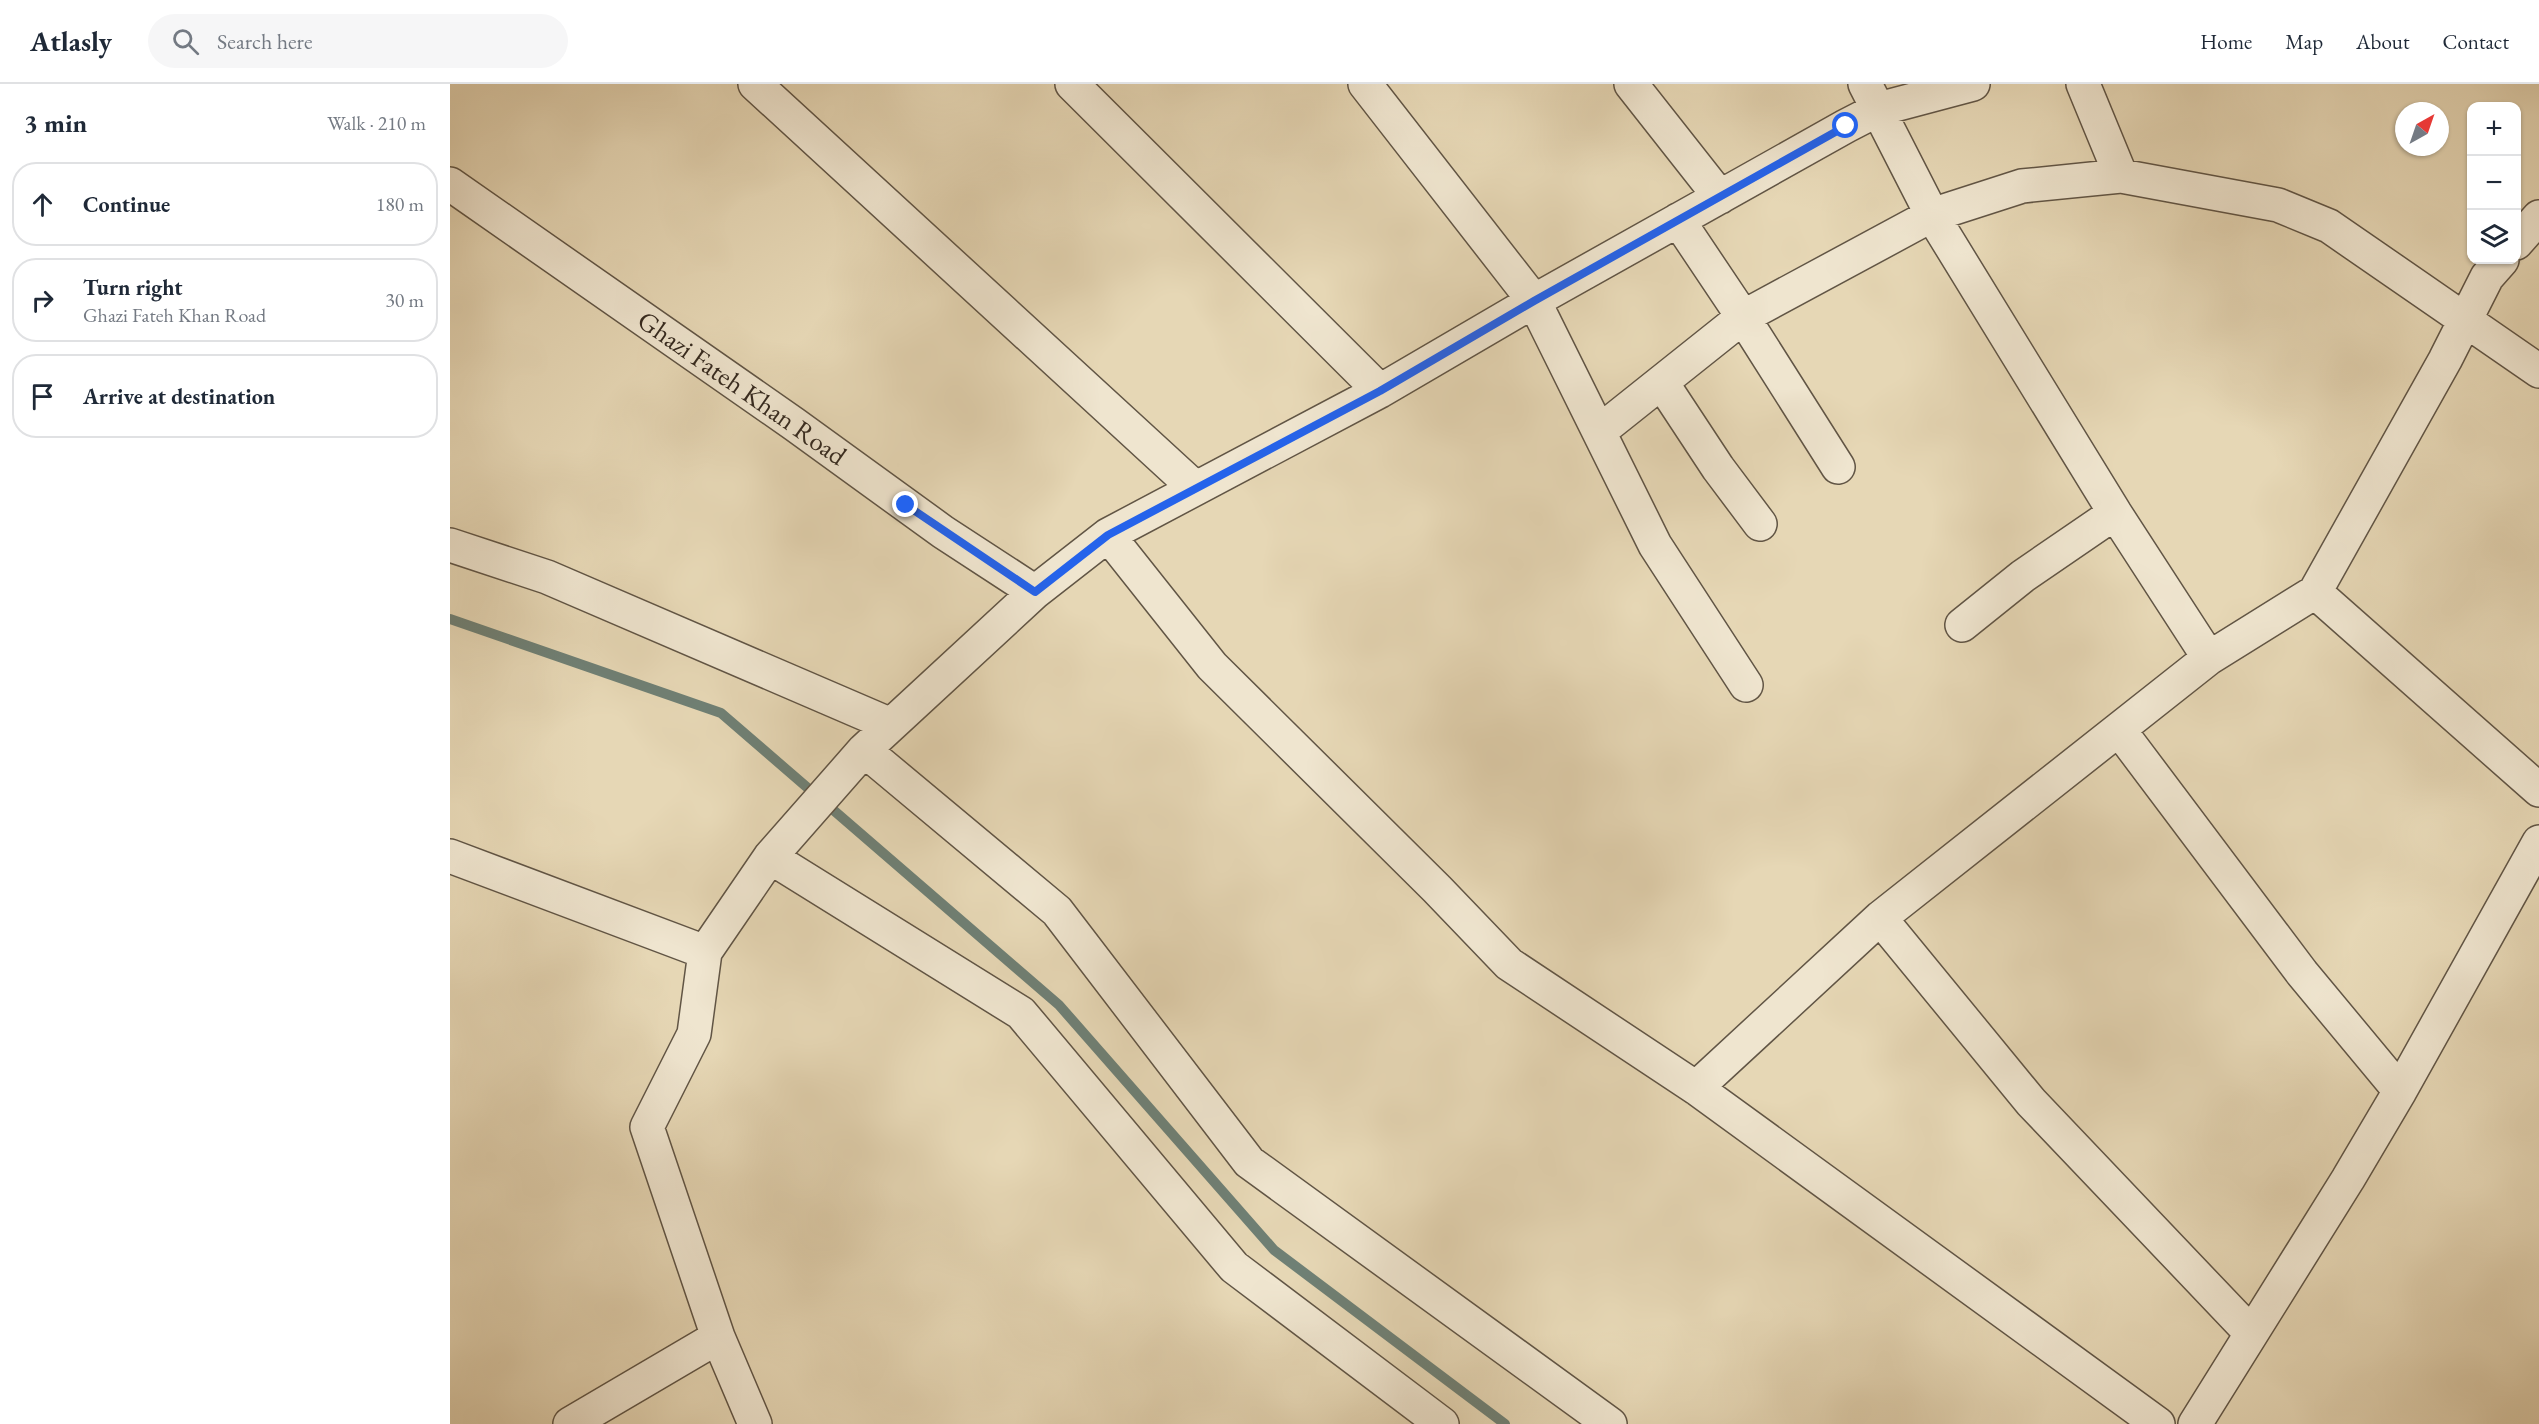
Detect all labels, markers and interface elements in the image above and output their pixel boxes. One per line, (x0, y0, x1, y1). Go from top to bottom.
search box (148, 14, 568, 68)
text: Atlasly (30, 23, 112, 59)
icon: search (169, 25, 202, 58)
text: Search here (217, 27, 313, 56)
text: Home (2200, 28, 2252, 55)
text: Map (2285, 28, 2323, 55)
text: About (2356, 28, 2409, 55)
text: Contact (2442, 28, 2509, 55)
north arrow (2395, 102, 2449, 156)
map controls (2467, 102, 2521, 264)
button: + (2467, 102, 2521, 156)
text: 3 min (24, 106, 87, 140)
text: Walk · 210 m (327, 110, 426, 136)
route start (1832, 112, 1858, 138)
button: − (2467, 156, 2521, 210)
icon: ahead (26, 188, 59, 221)
text: Continue (83, 190, 170, 219)
text: 180 m (376, 191, 424, 217)
button: layers (2467, 210, 2521, 264)
text: Turn right (83, 273, 182, 302)
icon: right (26, 284, 59, 317)
text: 30 m (385, 287, 424, 313)
text: Ghazi Fateh Khan Road (83, 302, 266, 328)
street label: Ghazi Fateh Khan Road (631, 302, 854, 473)
icon: arrive (26, 380, 59, 413)
text: Arrive at destination (83, 382, 275, 411)
route end (892, 491, 918, 517)

